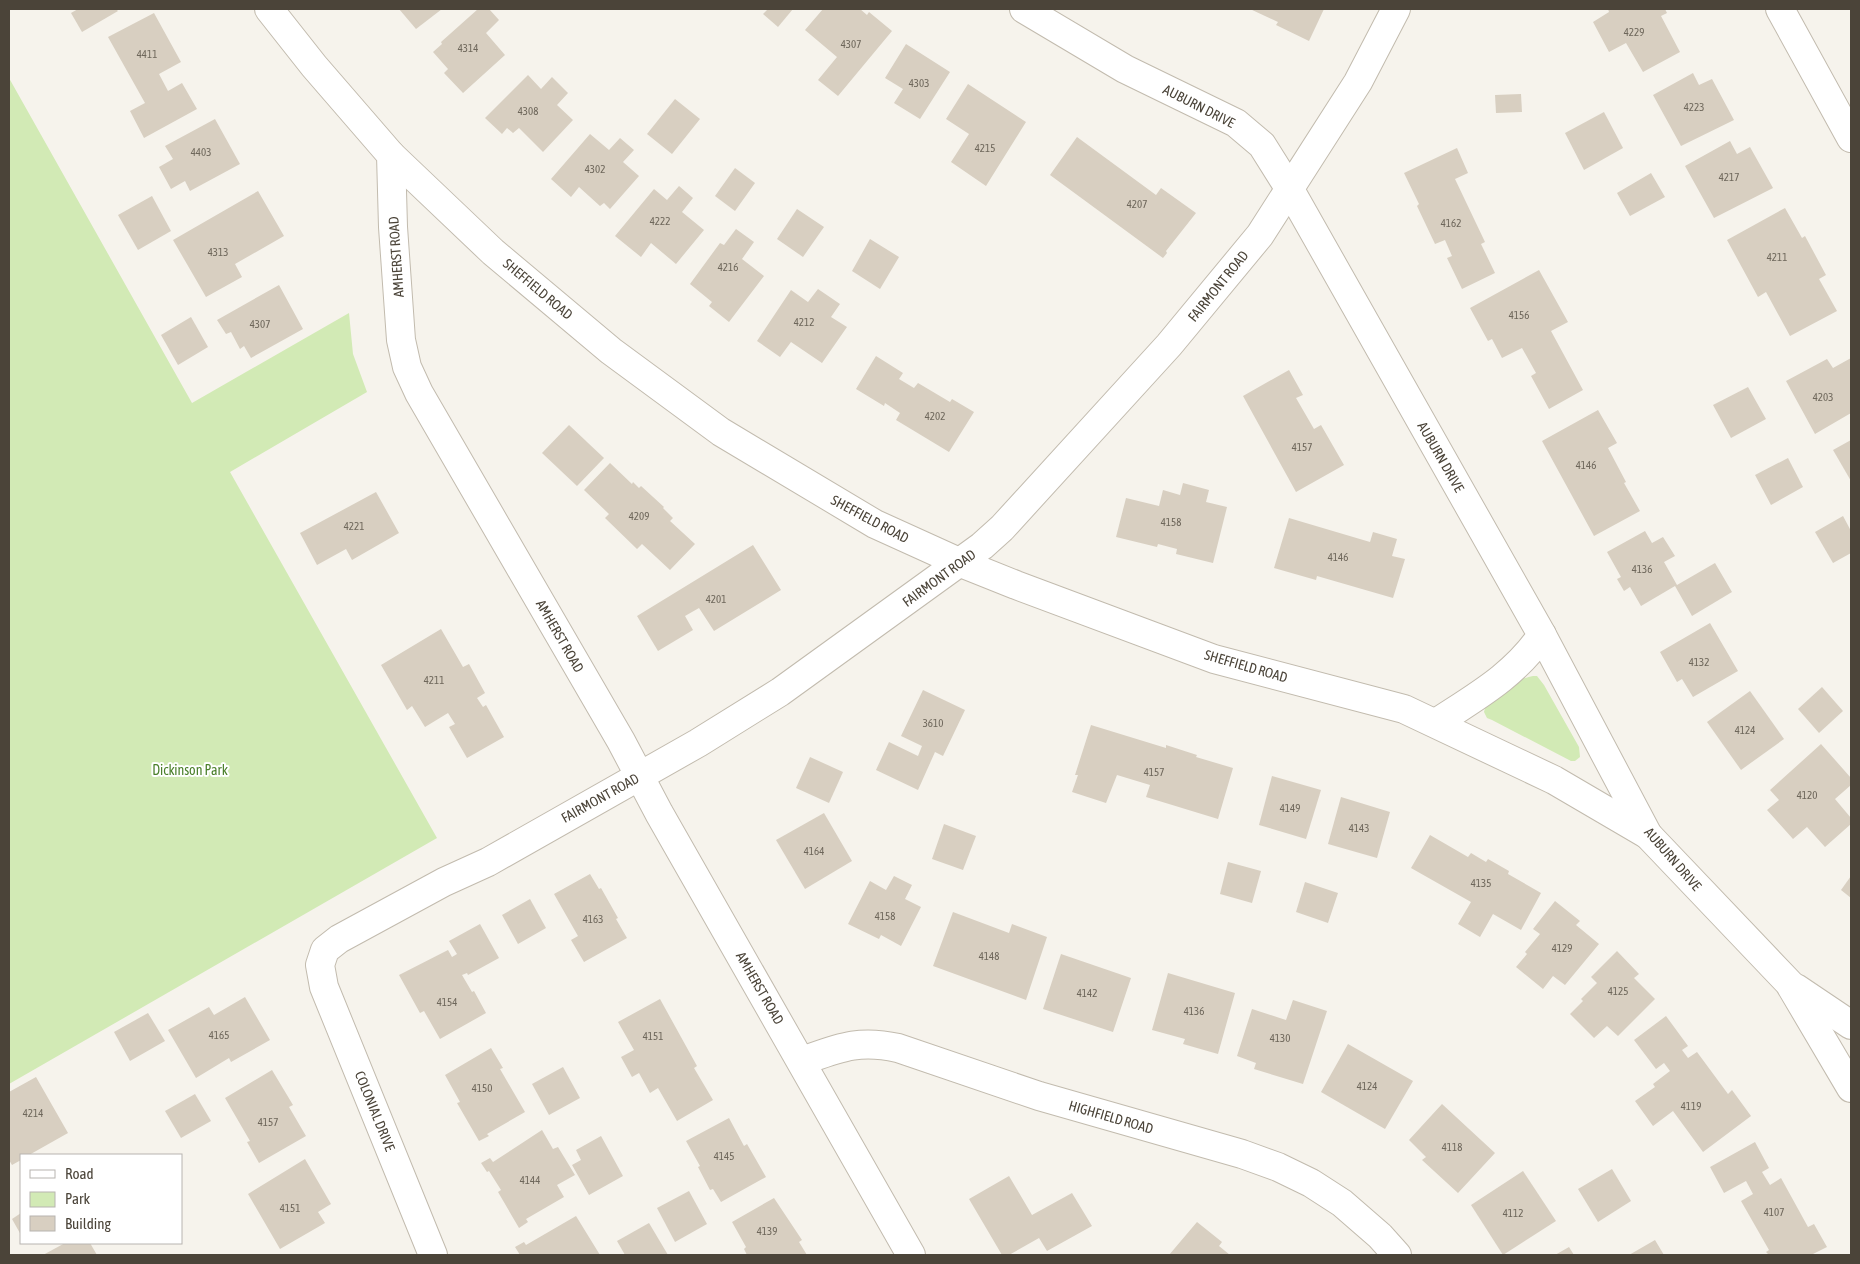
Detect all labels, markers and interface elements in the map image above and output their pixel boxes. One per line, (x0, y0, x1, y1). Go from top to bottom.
house number: 4229 (1624, 26, 1644, 38)
house number: 4307 (841, 38, 861, 50)
house number: 4314 (458, 42, 478, 54)
house number: 4411 (137, 48, 157, 60)
house number: 4303 (909, 77, 929, 89)
street label: AUBURN DRIVE (1160, 81, 1238, 131)
house number: 4223 (1684, 101, 1704, 113)
house number: 4308 (518, 105, 538, 117)
house number: 4215 (975, 142, 995, 154)
house number: 4403 (191, 146, 211, 158)
house number: 4302 (585, 163, 605, 175)
house number: 4217 (1719, 171, 1739, 183)
house number: 4207 (1127, 198, 1147, 210)
house number: 4222 (650, 215, 670, 227)
street label: AMHERST ROAD (385, 216, 407, 298)
house number: 4162 (1441, 217, 1461, 229)
house number: 4313 (208, 246, 228, 258)
street label: FAIRMONT ROAD (1185, 247, 1252, 325)
house number: 4211 (1767, 251, 1787, 263)
street label: SHEFFIELD ROAD (500, 255, 576, 323)
house number: 4216 (718, 261, 738, 273)
house number: 4156 (1509, 309, 1529, 321)
house number: 4212 (794, 316, 814, 328)
house number: 4307 (250, 318, 270, 330)
house number: 4203 (1813, 391, 1833, 403)
house number: 4202 (925, 410, 945, 422)
street label: AUBURN DRIVE (1414, 419, 1468, 495)
house number: 4157 (1292, 441, 1312, 453)
house number: 4146 (1576, 459, 1596, 471)
street label: SHEFFIELD ROAD (828, 492, 912, 546)
house number: 4209 (629, 510, 649, 522)
house number: 4158 (1161, 516, 1181, 528)
house number: 4221 (344, 520, 364, 532)
street label: FAIRMONT ROAD (899, 546, 979, 610)
house number: 4146 (1328, 551, 1348, 563)
house number: 4136 (1632, 563, 1652, 575)
house number: 4201 (706, 593, 726, 605)
street label: AMHERST ROAD (533, 597, 587, 675)
street label: SHEFFIELD ROAD (1203, 646, 1290, 686)
house number: 4132 (1689, 656, 1709, 668)
house number: 4211 (424, 674, 444, 686)
house number: 3610 (923, 717, 943, 729)
house number: 4124 (1735, 724, 1755, 736)
park label: Dickinson Park (152, 762, 228, 778)
house number: 4157 (1144, 766, 1164, 778)
street label: FAIRMONT ROAD (558, 770, 642, 826)
house number: 4120 (1797, 789, 1817, 801)
house number: 4149 (1280, 802, 1300, 814)
house number: 4143 (1349, 822, 1369, 834)
street label: AUBURN DRIVE (1641, 824, 1705, 894)
house number: 4164 (804, 845, 824, 857)
house number: 4135 (1471, 877, 1491, 889)
house number: 4158 (875, 910, 895, 922)
house number: 4163 (583, 913, 603, 925)
house number: 4129 (1552, 942, 1572, 954)
street label: AMHERST ROAD (733, 949, 787, 1027)
house number: 4148 (979, 950, 999, 962)
house number: 4125 (1608, 985, 1628, 997)
house number: 4142 (1077, 987, 1097, 999)
house number: 4154 (437, 996, 457, 1008)
house number: 4136 (1184, 1005, 1204, 1017)
house number: 4165 (209, 1029, 229, 1041)
house number: 4151 (643, 1030, 663, 1042)
house number: 4130 (1270, 1032, 1290, 1044)
street label: COLONIAL DRIVE (352, 1069, 398, 1153)
house number: 4124 (1357, 1080, 1377, 1092)
house number: 4150 (472, 1082, 492, 1094)
street label: HIGHFIELD ROAD (1067, 1097, 1155, 1137)
house number: 4119 (1681, 1100, 1701, 1112)
house number: 4214 (23, 1107, 43, 1119)
house number: 4157 (258, 1116, 278, 1128)
house number: 4118 (1442, 1141, 1462, 1153)
house number: 4145 (714, 1150, 734, 1162)
legend (20, 1154, 182, 1244)
text: Road (65, 1165, 94, 1182)
house number: 4144 (520, 1174, 540, 1186)
text: Park (65, 1190, 90, 1207)
house number: 4151 (280, 1202, 300, 1214)
house number: 4107 (1764, 1206, 1784, 1218)
house number: 4112 (1503, 1207, 1523, 1219)
text: Building (65, 1215, 111, 1232)
house number: 4139 (757, 1225, 777, 1237)

